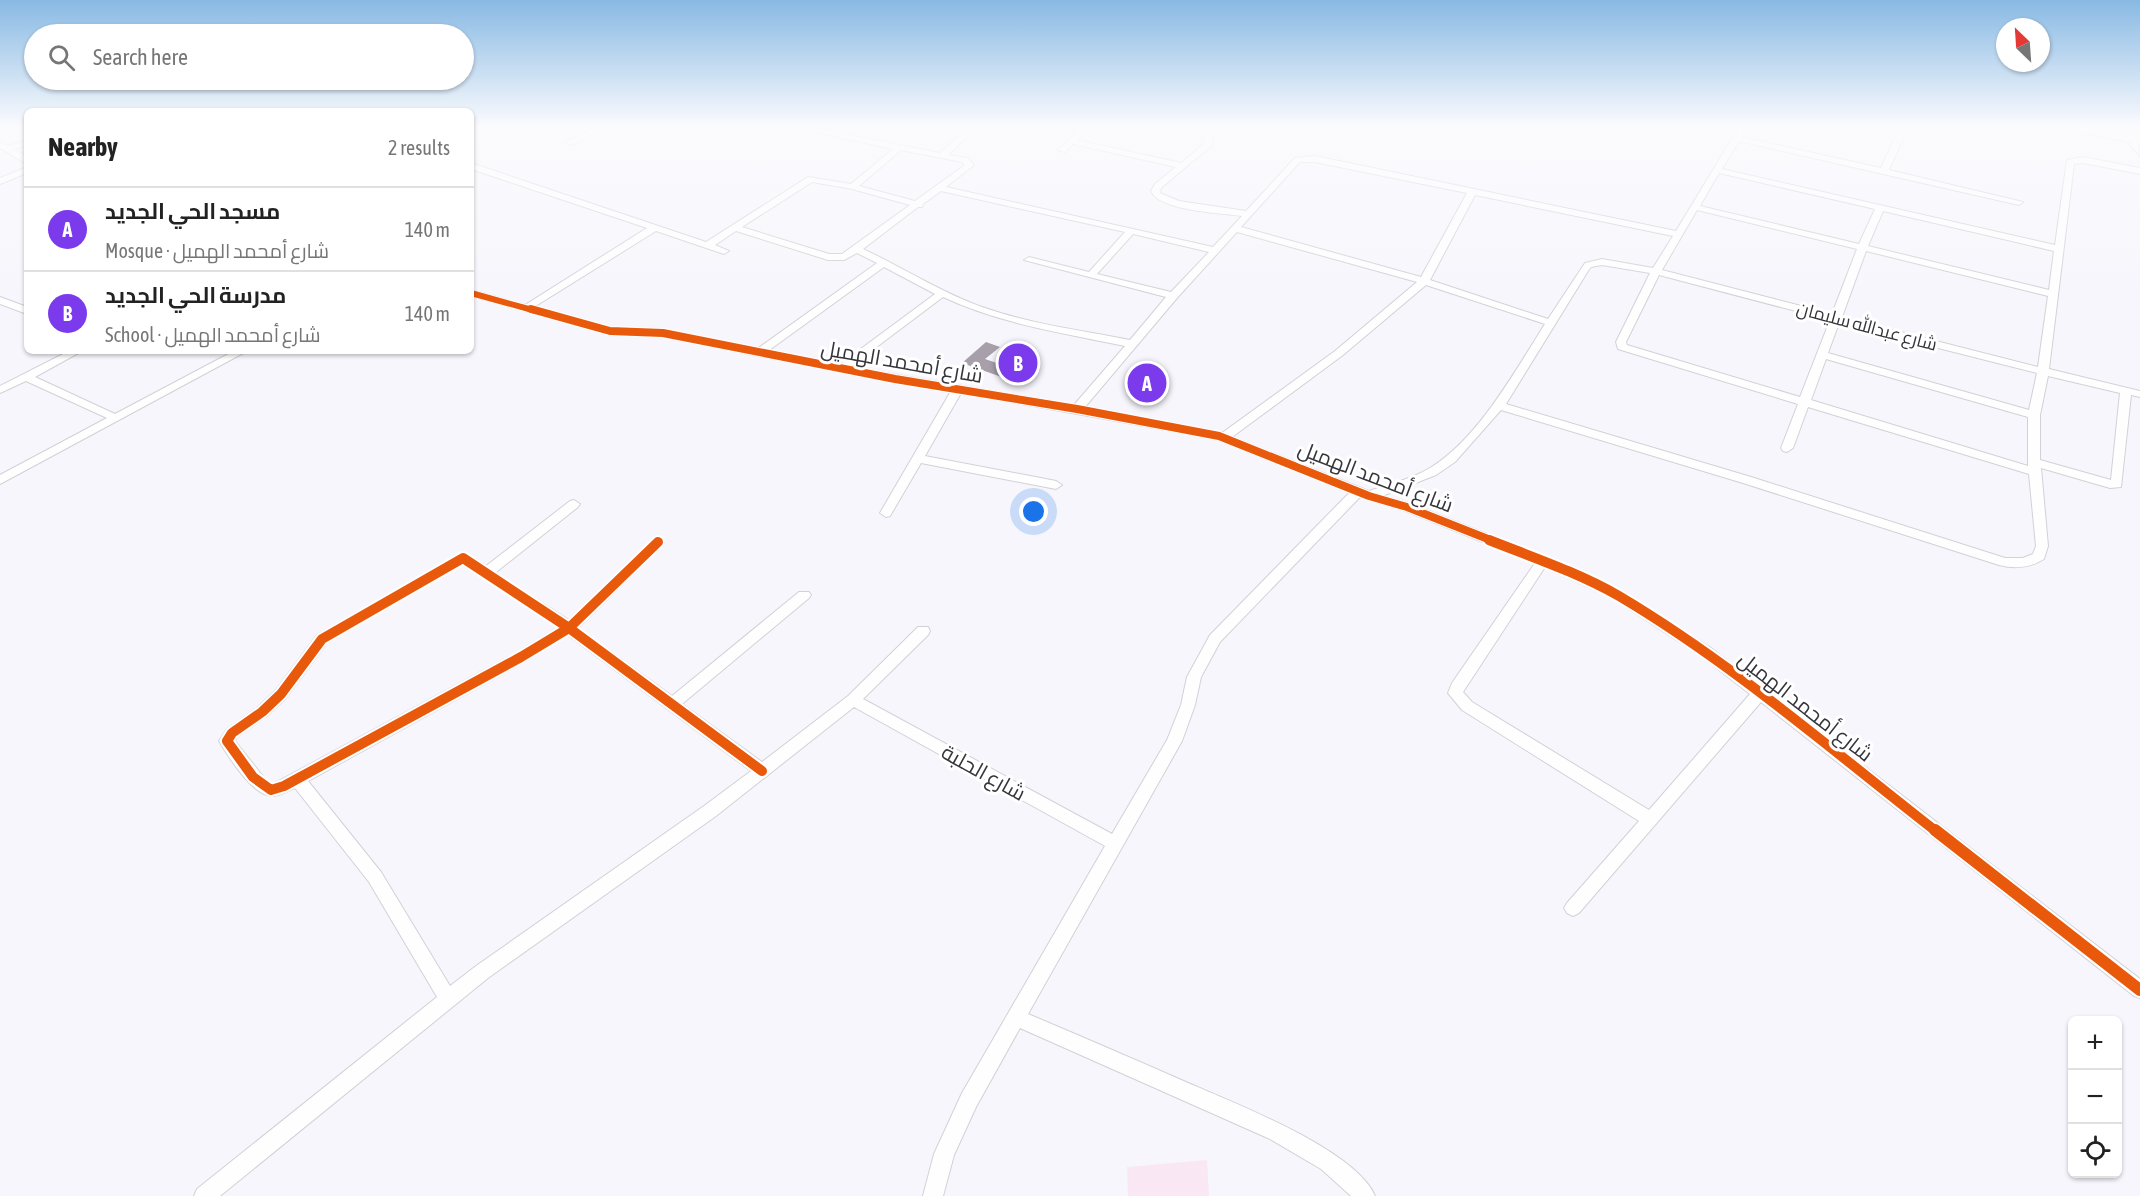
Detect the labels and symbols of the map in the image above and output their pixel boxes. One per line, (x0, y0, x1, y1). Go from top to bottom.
north arrow (1996, 18, 2050, 72)
street label: شارع عبدالله سليمان (1794, 296, 1940, 357)
street label: شارع أمحمد الهميل (819, 335, 985, 390)
pin: B (998, 340, 1038, 386)
pin: A (1128, 360, 1166, 406)
street label: شارع أمحمد الهميل (1294, 435, 1457, 519)
your location (1019, 497, 1048, 526)
street label: شارع أمحمد الهميل (1732, 646, 1878, 768)
street label: شارع الحلبة (936, 739, 1030, 808)

